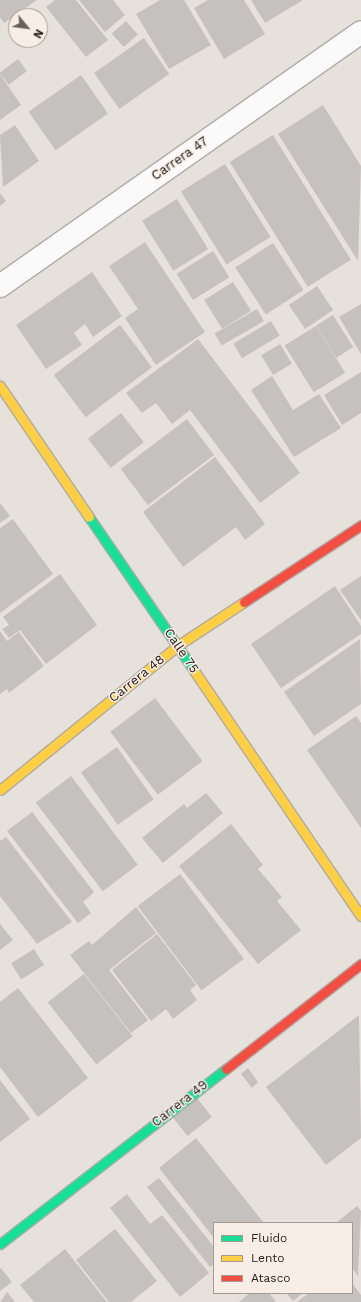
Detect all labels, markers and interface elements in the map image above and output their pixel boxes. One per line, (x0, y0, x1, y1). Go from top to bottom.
north arrow (8, 8, 48, 48)
text: N (30, 27, 46, 40)
street label: Carrera 47 (149, 134, 211, 184)
street label: Calle 75 (160, 625, 202, 677)
street label: Carrera 48 (106, 652, 168, 706)
street label: Carrera 49 (149, 1077, 211, 1131)
legend (213, 1222, 353, 1294)
text: Fluido (251, 1231, 287, 1245)
text: Lento (251, 1251, 285, 1265)
text: Atasco (251, 1271, 291, 1285)

